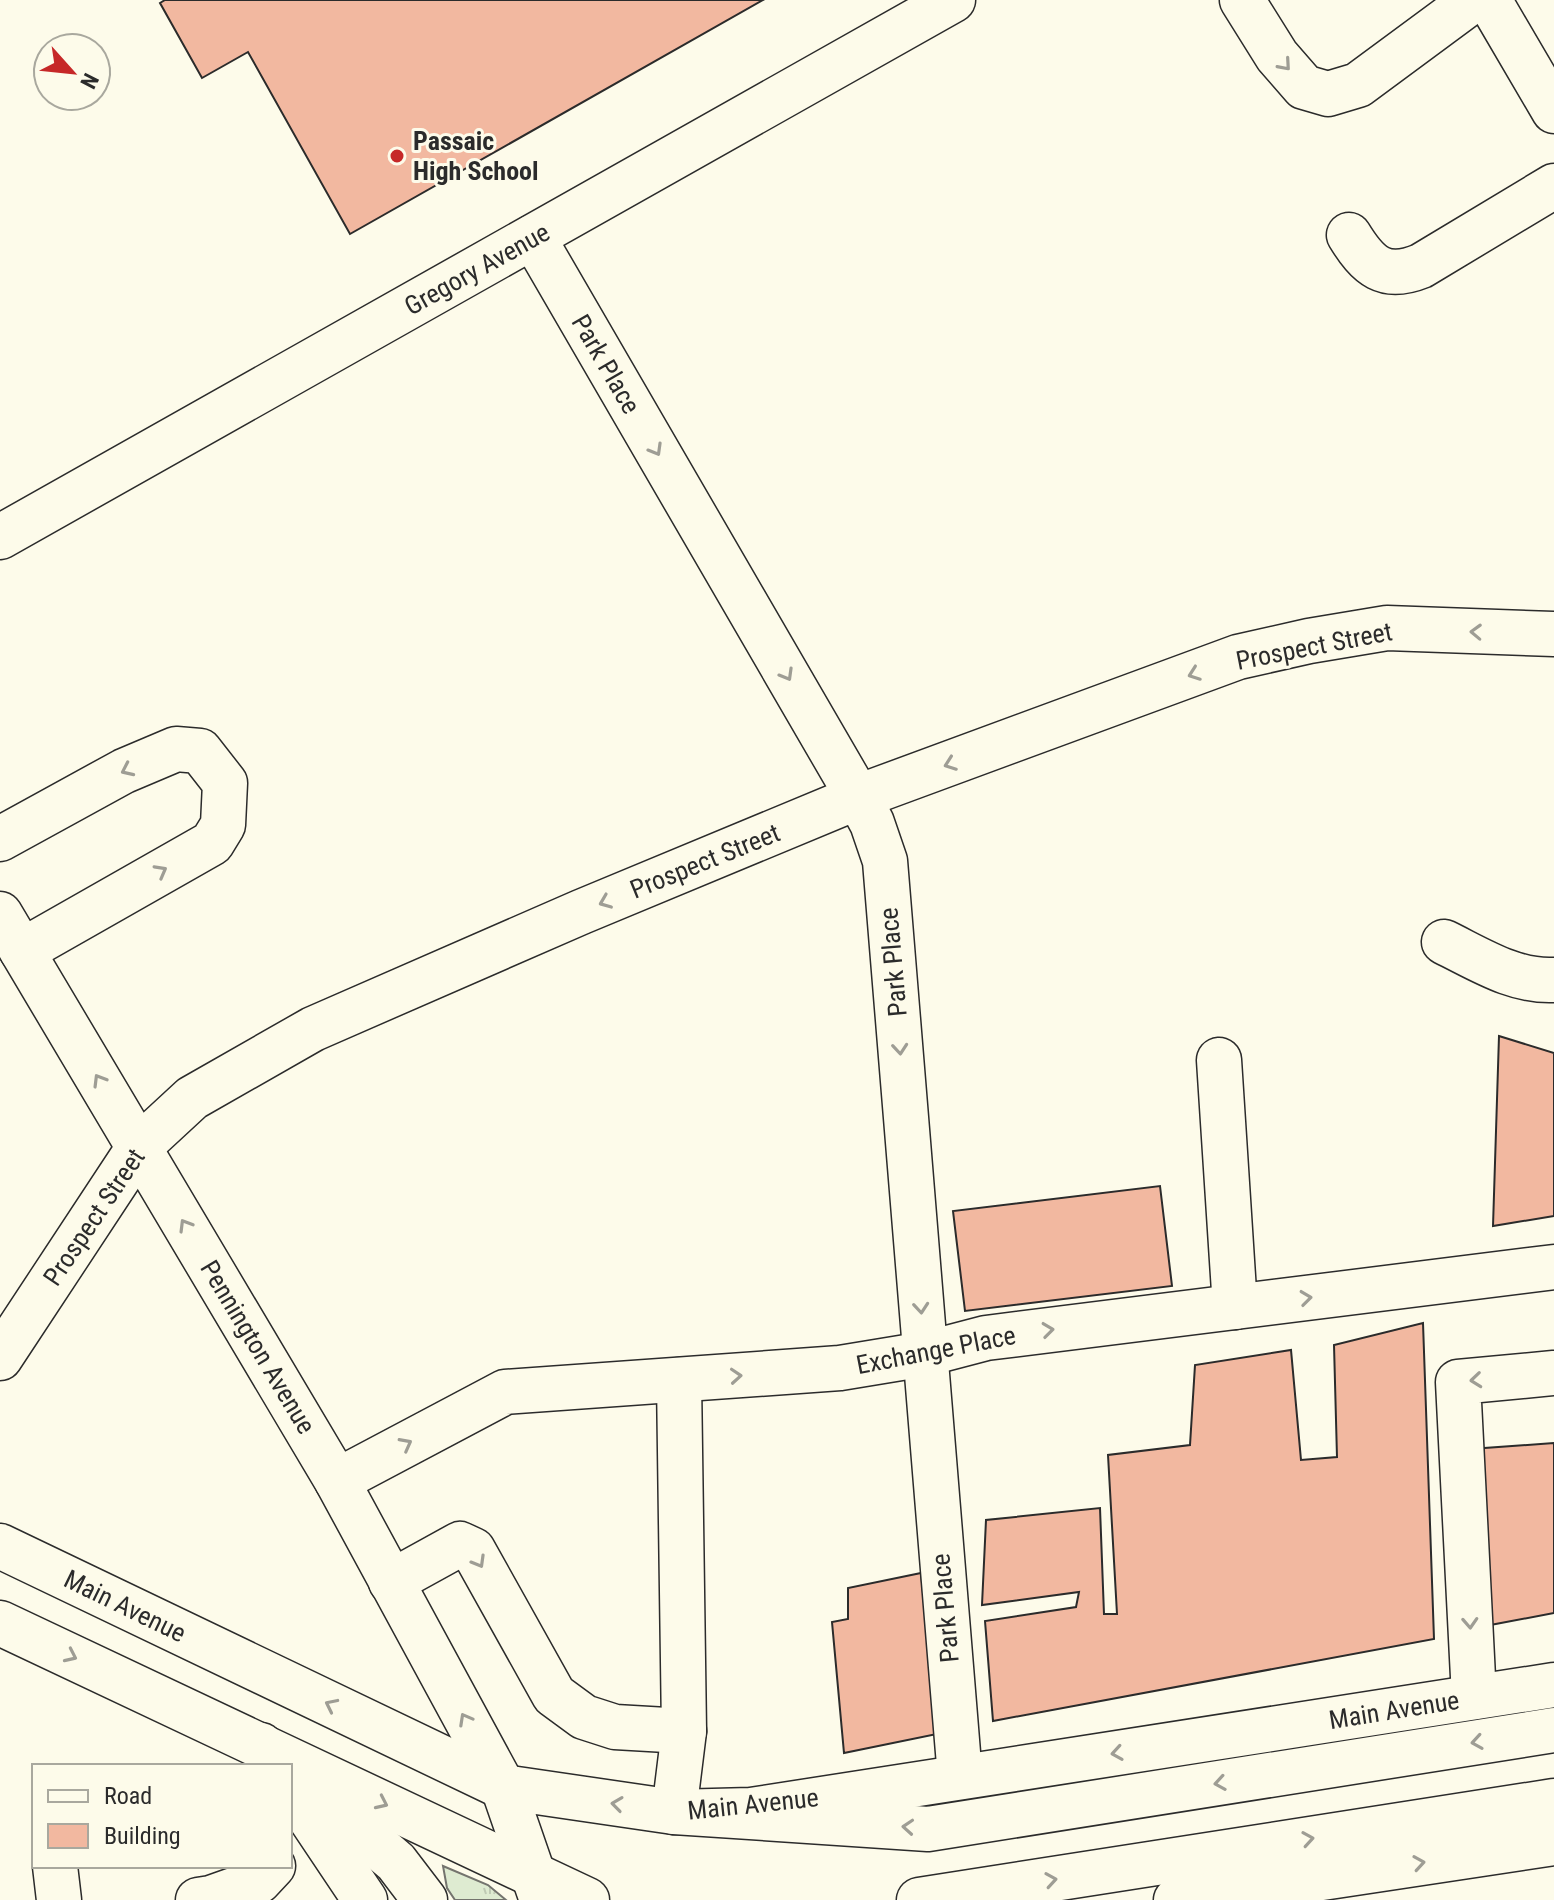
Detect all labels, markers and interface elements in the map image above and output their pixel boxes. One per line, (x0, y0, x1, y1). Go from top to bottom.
north arrow (32, 32, 112, 112)
one-way arrow (1275, 55, 1290, 70)
text: N (75, 69, 104, 93)
place label: Passaic High School (413, 126, 539, 186)
marker: Passaic High School (388, 147, 406, 165)
street label: Gregory Avenue (399, 217, 555, 321)
street label: Park Place (566, 309, 646, 419)
one-way arrow (646, 441, 662, 456)
street label: Prospect Street (1233, 616, 1395, 676)
one-way arrow (1469, 623, 1482, 640)
one-way arrow (1188, 664, 1202, 681)
one-way arrow (777, 666, 793, 681)
one-way arrow (944, 754, 958, 771)
one-way arrow (120, 760, 135, 776)
street label: Prospect Street (626, 817, 784, 905)
one-way arrow (153, 865, 167, 881)
one-way arrow (599, 892, 613, 909)
street label: Park Place (873, 906, 913, 1018)
one-way arrow (891, 1043, 908, 1056)
one-way arrow (93, 1074, 109, 1089)
street label: Prospect Street (37, 1143, 151, 1291)
one-way arrow (180, 1219, 195, 1234)
street label: Pennington Avenue (194, 1255, 322, 1439)
one-way arrow (1299, 1290, 1313, 1307)
one-way arrow (912, 1302, 929, 1315)
street label: Exchange Place (854, 1320, 1018, 1380)
one-way arrow (1041, 1322, 1055, 1339)
one-way arrow (730, 1368, 743, 1385)
one-way arrow (1469, 1372, 1482, 1389)
one-way arrow (397, 1439, 412, 1454)
street label: Park Place (925, 1552, 965, 1664)
one-way arrow (469, 1553, 485, 1568)
street label: Main Avenue (59, 1564, 191, 1648)
one-way arrow (1461, 1617, 1478, 1630)
one-way arrow (62, 1646, 77, 1662)
street label: Main Avenue (1327, 1685, 1461, 1735)
one-way arrow (325, 1699, 340, 1715)
one-way arrow (459, 1713, 475, 1728)
one-way arrow (1470, 1733, 1484, 1750)
one-way arrow (1110, 1744, 1124, 1761)
legend (32, 1764, 292, 1868)
one-way arrow (1213, 1773, 1227, 1790)
text: Road (104, 1782, 152, 1810)
street label: Main Avenue (686, 1782, 820, 1826)
one-way arrow (373, 1793, 388, 1809)
one-way arrow (610, 1796, 624, 1813)
one-way arrow (901, 1819, 914, 1836)
text: Building (104, 1822, 181, 1850)
one-way arrow (1301, 1832, 1315, 1849)
one-way arrow (1412, 1855, 1426, 1872)
one-way arrow (1045, 1872, 1058, 1889)

